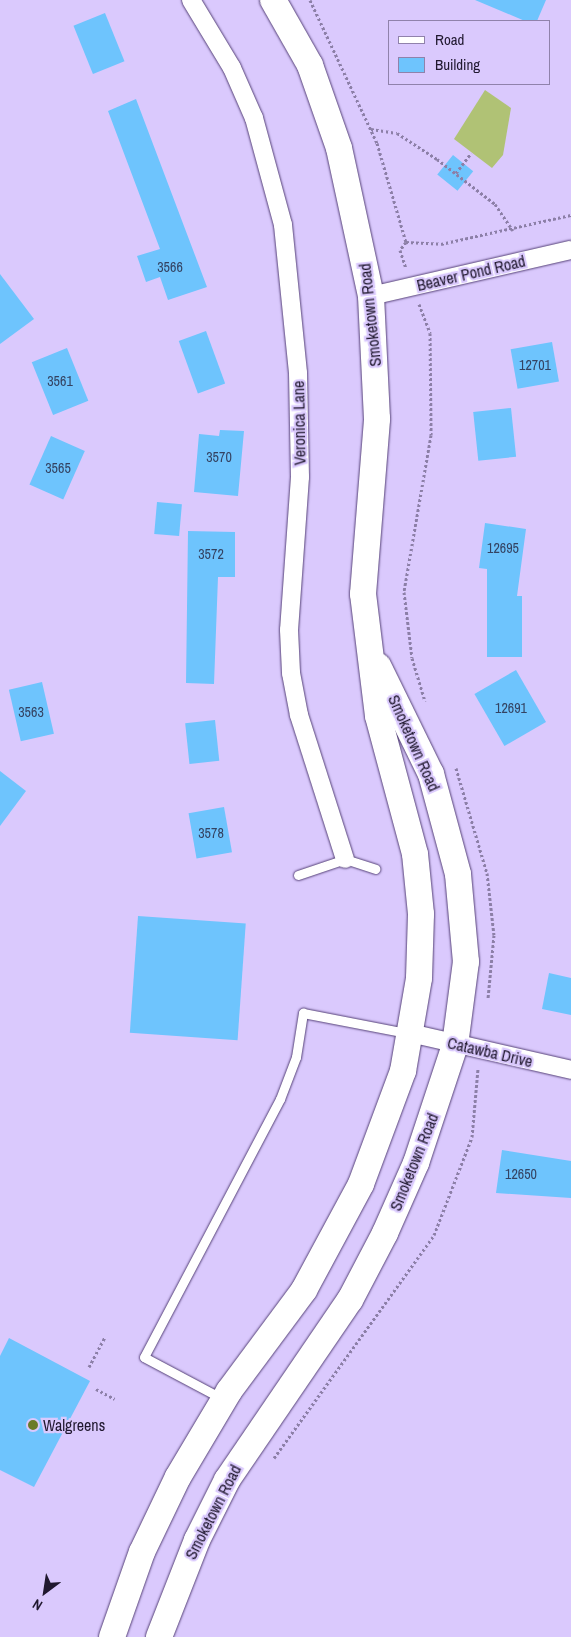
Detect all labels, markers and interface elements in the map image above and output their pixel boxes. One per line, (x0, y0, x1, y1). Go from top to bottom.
legend (388, 20, 551, 85)
text: Road (435, 29, 464, 50)
text: Building (435, 54, 480, 75)
street label: Beaver Pond Road (415, 251, 527, 295)
house number: 3566 (157, 259, 183, 275)
street label: Smoketown Road (355, 263, 385, 367)
house number: 12701 (519, 357, 551, 373)
house number: 3561 (47, 373, 73, 389)
street label: Veronica Lane (289, 381, 309, 465)
house number: 3570 (206, 449, 232, 465)
house number: 3565 (45, 460, 71, 476)
house number: 12695 (487, 540, 519, 556)
house number: 3572 (198, 546, 224, 562)
street label: Smoketown Road (384, 692, 444, 794)
house number: 12691 (495, 700, 527, 716)
house number: 3563 (18, 704, 44, 720)
house number: 3578 (198, 825, 224, 841)
street label: Catawba Drive (446, 1033, 534, 1071)
street label: Smoketown Road (386, 1110, 442, 1214)
house number: 12650 (505, 1166, 537, 1182)
place label: Walgreens (43, 1415, 105, 1435)
marker: Walgreens (27, 1419, 39, 1431)
street label: Smoketown Road (181, 1462, 245, 1562)
north arrow (20, 1567, 70, 1617)
text: N (29, 1595, 45, 1615)

